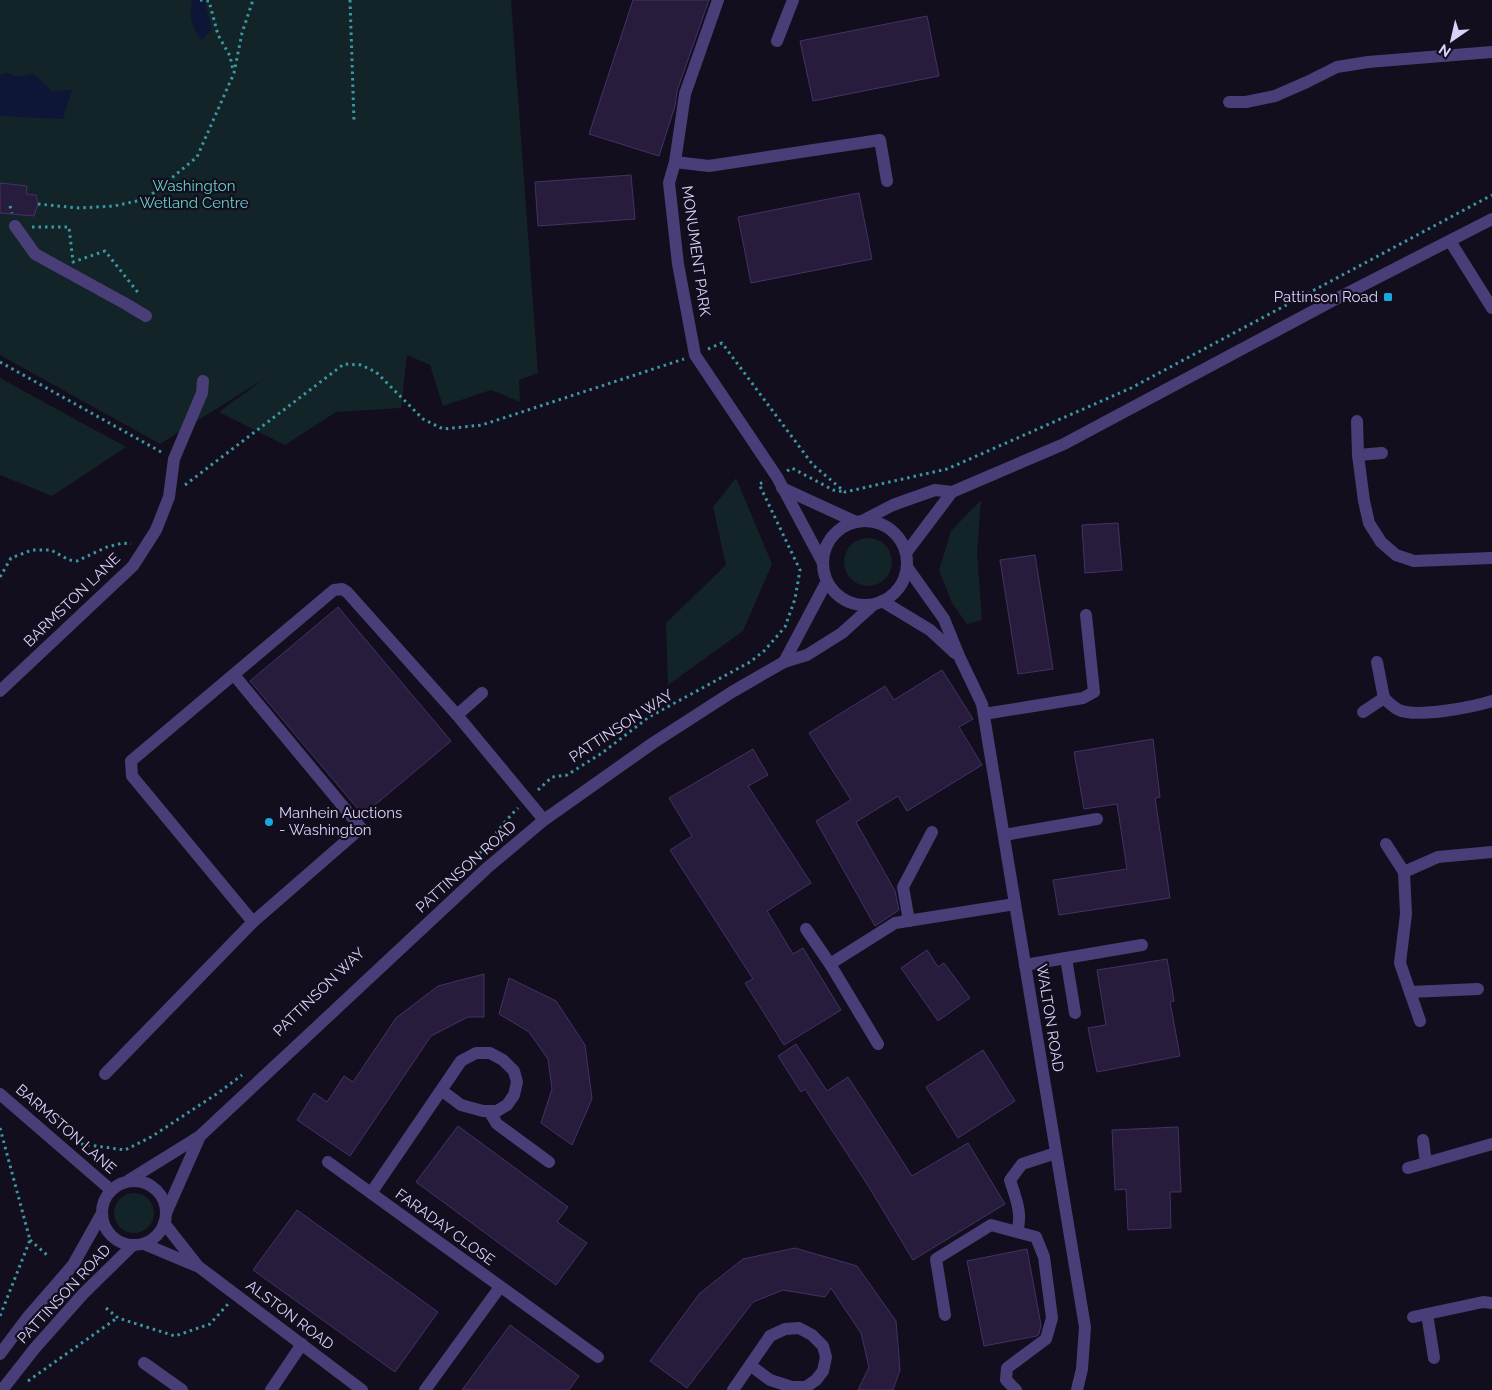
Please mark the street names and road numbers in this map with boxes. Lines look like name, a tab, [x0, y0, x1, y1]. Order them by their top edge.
street label: MONUMENT PARK	[678, 184, 714, 318]
street label: BARMSTON LANE	[20, 549, 124, 651]
street label: PATTINSON WAY	[566, 686, 676, 766]
street label: PATTINSON ROAD	[412, 817, 520, 917]
street label: PATTINSON WAY	[270, 944, 369, 1040]
street label: WALTON ROAD	[1033, 963, 1067, 1074]
street label: BARMSTON LANE	[12, 1081, 120, 1177]
street label: FARADAY CLOSE	[392, 1185, 498, 1269]
street label: PATTINSON ROAD	[14, 1241, 115, 1347]
street label: ALSTON ROAD	[243, 1276, 338, 1354]

